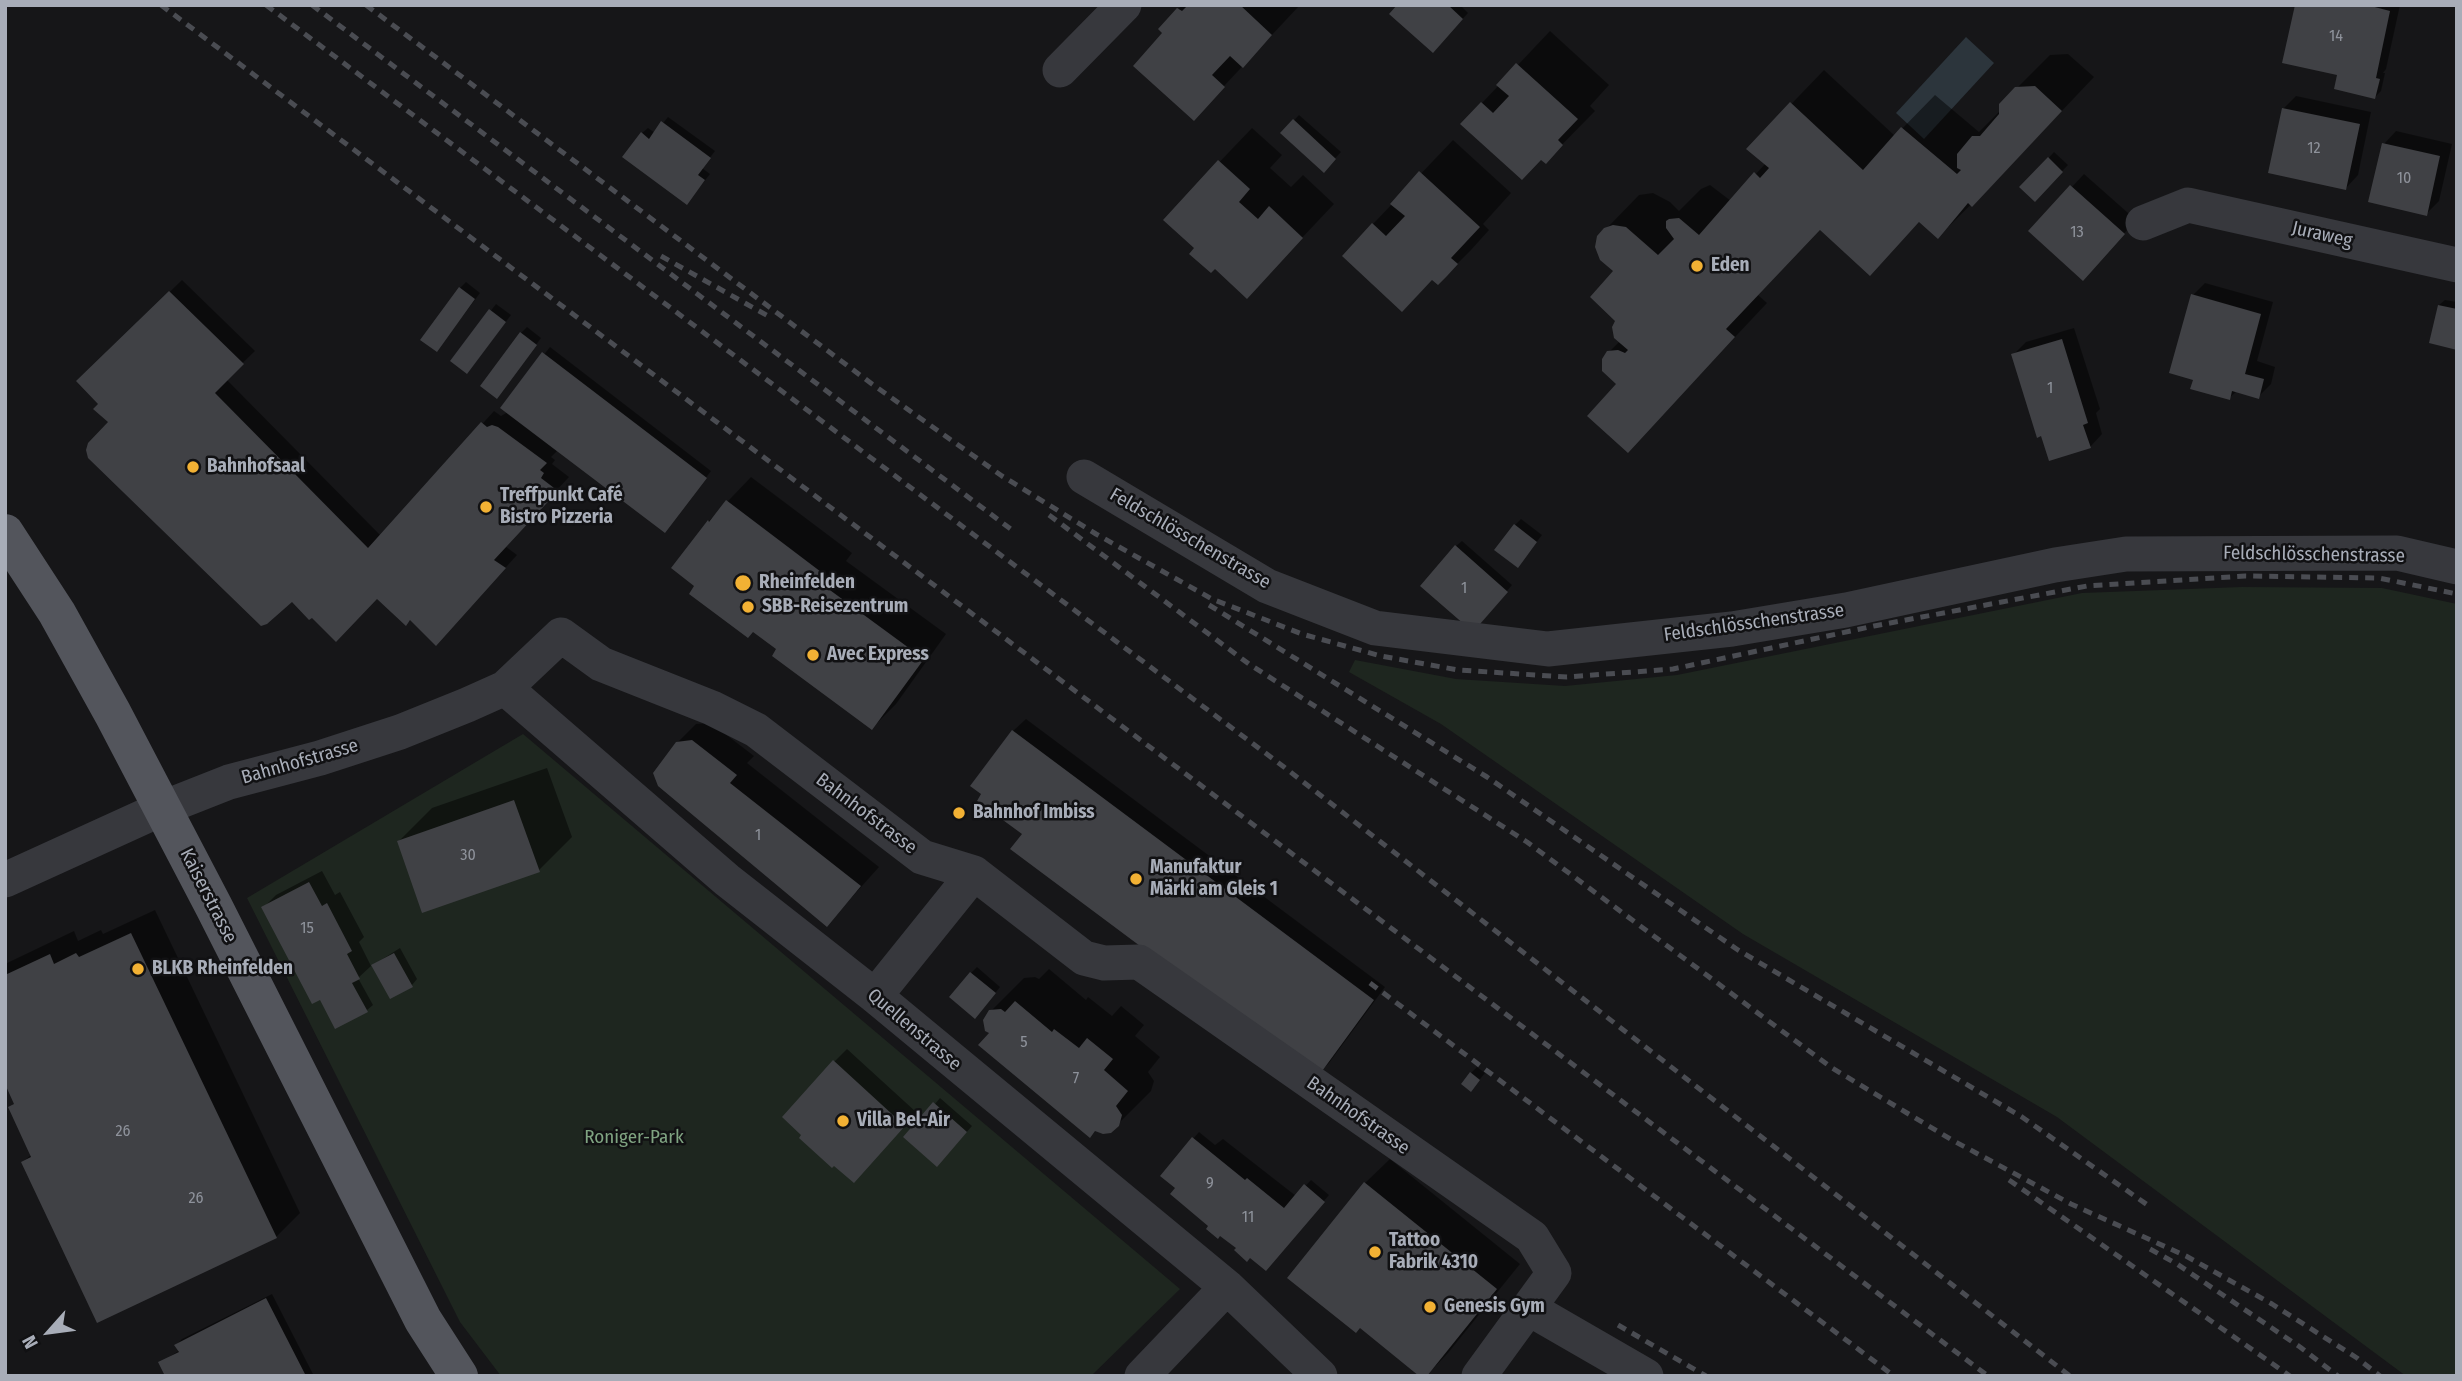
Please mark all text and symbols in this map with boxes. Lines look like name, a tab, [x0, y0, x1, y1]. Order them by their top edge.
house number: 14	[2329, 27, 2343, 47]
house number: 12	[2307, 139, 2321, 159]
house number: 10	[2397, 169, 2411, 189]
street label: Juraweg	[2290, 217, 2354, 253]
house number: 13	[2070, 223, 2084, 243]
place label: Eden	[1711, 255, 1750, 277]
marker: Eden	[1689, 258, 1705, 274]
house number: 1	[2047, 379, 2053, 399]
place label: Bahnhofsaal	[207, 456, 305, 478]
marker: Bahnhofsaal	[185, 459, 201, 475]
street label: Feldschlösschenstrasse	[1106, 484, 1274, 594]
place label: Treffpunkt Café Bistro Pizzeria	[500, 485, 623, 529]
marker: Treffpunkt Café Bistro Pizzeria	[478, 499, 494, 515]
street label: Feldschlösschenstrasse	[2223, 542, 2405, 568]
place label: Rheinfelden	[759, 572, 855, 594]
marker: Rheinfelden	[733, 573, 753, 593]
house number: 1	[1461, 579, 1467, 599]
place label: SBB-Reisezentrum	[762, 596, 908, 618]
marker: SBB-Reisezentrum	[740, 599, 756, 615]
street label: Feldschlösschenstrasse	[1662, 599, 1846, 647]
place label: Avec Express	[827, 644, 929, 666]
marker: Avec Express	[805, 647, 821, 663]
street label: Bahnhofstrasse	[239, 734, 361, 790]
street label: Bahnhofstrasse	[811, 769, 921, 859]
place label: Bahnhof Imbiss	[973, 802, 1095, 824]
marker: Bahnhof Imbiss	[951, 805, 967, 821]
house number: 1	[755, 826, 761, 846]
street label: Kaiserstrasse	[174, 845, 242, 947]
house number: 30	[460, 846, 476, 866]
place label: Manufaktur Märki am Gleis 1	[1150, 857, 1278, 901]
marker: Manufaktur Märki am Gleis 1	[1128, 871, 1144, 887]
house number: 15	[300, 919, 314, 939]
place label: BLKB Rheinfelden	[152, 958, 293, 980]
marker: BLKB Rheinfelden	[130, 961, 146, 977]
street label: Quellenstrasse	[862, 984, 966, 1076]
house number: 5	[1020, 1033, 1028, 1053]
house number: 7	[1073, 1069, 1079, 1089]
street label: Bahnhofstrasse	[1302, 1072, 1414, 1160]
place label: Villa Bel-Air	[857, 1110, 950, 1132]
marker: Villa Bel-Air	[835, 1113, 851, 1129]
house number: 26	[116, 1122, 130, 1142]
park label: Roniger-Park	[584, 1127, 684, 1149]
house number: 9	[1206, 1174, 1214, 1194]
house number: 26	[189, 1189, 203, 1209]
house number: 11	[1242, 1208, 1254, 1228]
place label: Tattoo Fabrik 4310	[1389, 1230, 1478, 1274]
marker: Tattoo Fabrik 4310	[1367, 1244, 1383, 1260]
place label: Genesis Gym	[1444, 1296, 1545, 1318]
north arrow	[14, 1297, 84, 1367]
marker: Genesis Gym	[1422, 1299, 1438, 1315]
text: N	[17, 1332, 43, 1353]

